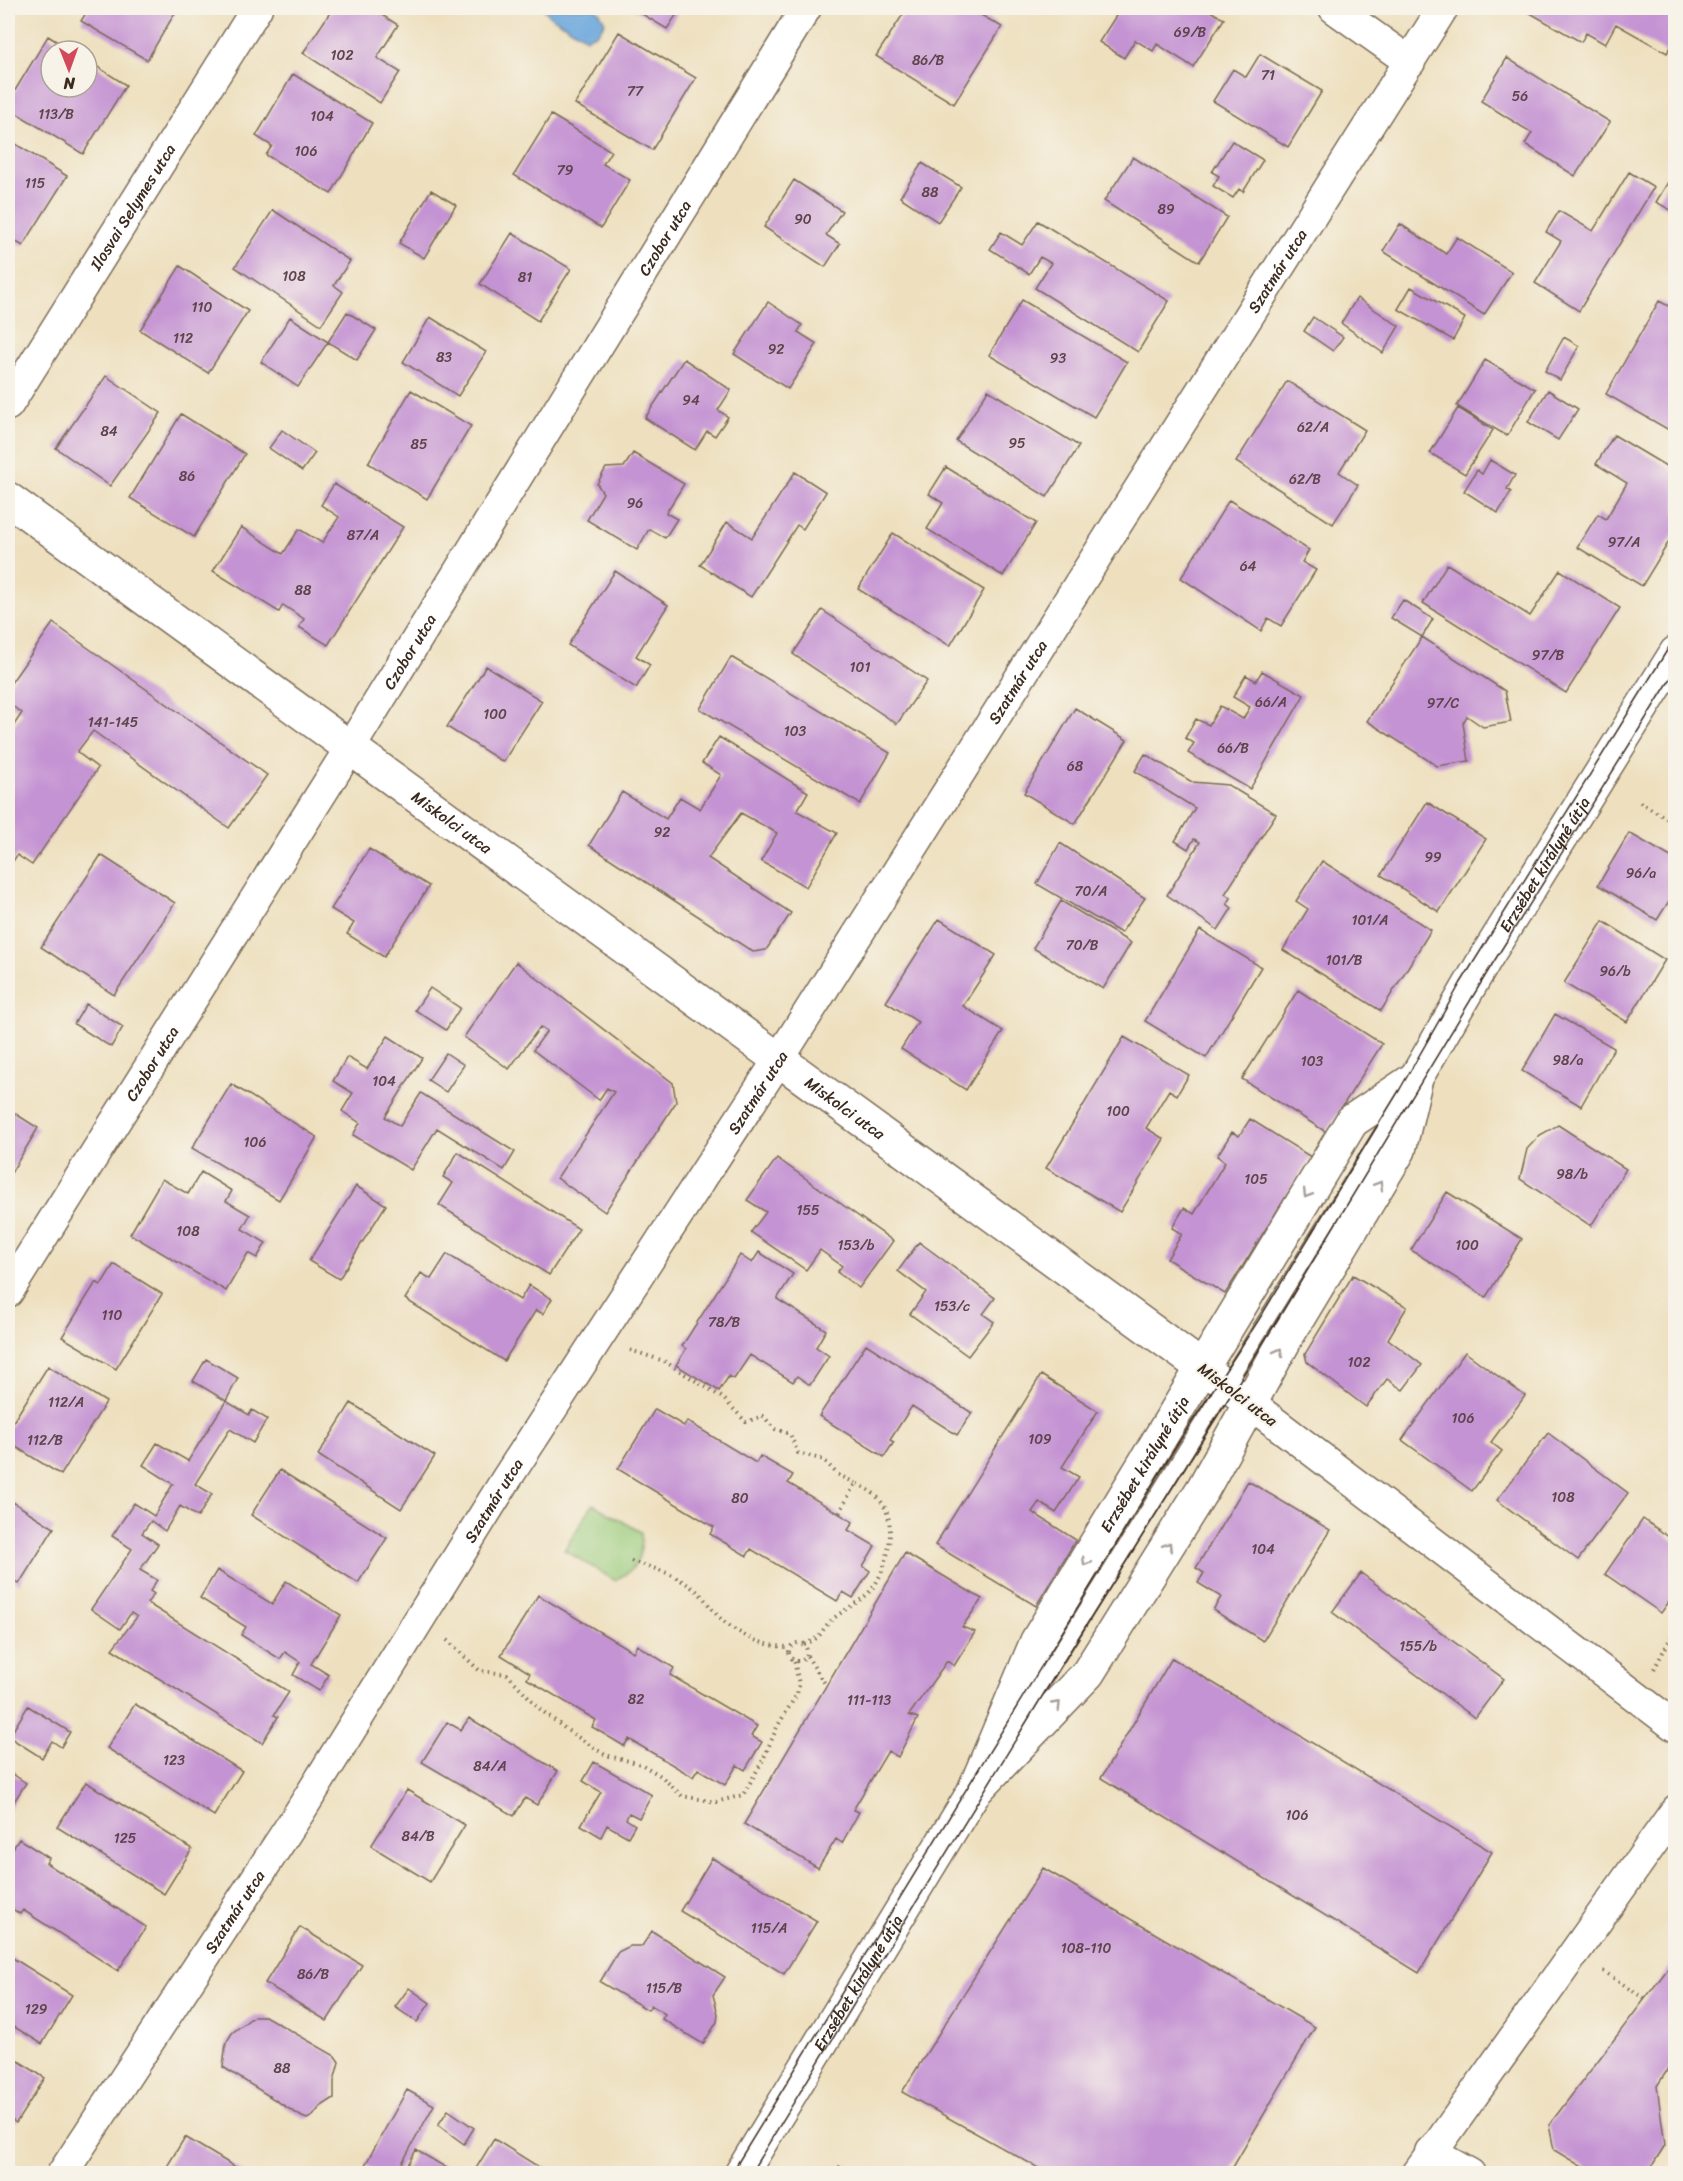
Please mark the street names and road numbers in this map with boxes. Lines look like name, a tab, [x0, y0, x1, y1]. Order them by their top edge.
street label: Ilosvai Selymes utca	[81, 138, 184, 277]
street label: Czobor utca	[630, 194, 699, 282]
street label: Szatmár utca	[1240, 223, 1315, 319]
street label: Czobor utca	[375, 608, 445, 695]
street label: Szatmár utca	[980, 634, 1056, 730]
street label: Miskolci utca	[405, 783, 499, 862]
street label: Erzsébet királyné útja	[1491, 791, 1598, 938]
street label: Czobor utca	[117, 1020, 187, 1107]
street label: Szatmár utca	[720, 1045, 796, 1140]
street label: Miskolci utca	[798, 1069, 892, 1148]
street label: Miskolci utca	[1191, 1354, 1285, 1435]
street label: Erzsébet királyné útja	[1092, 1390, 1197, 1538]
street label: Szatmár utca	[456, 1452, 531, 1549]
street label: Szatmár utca	[196, 1864, 273, 1960]
street label: Erzsébet királyné útja	[805, 1909, 911, 2057]

